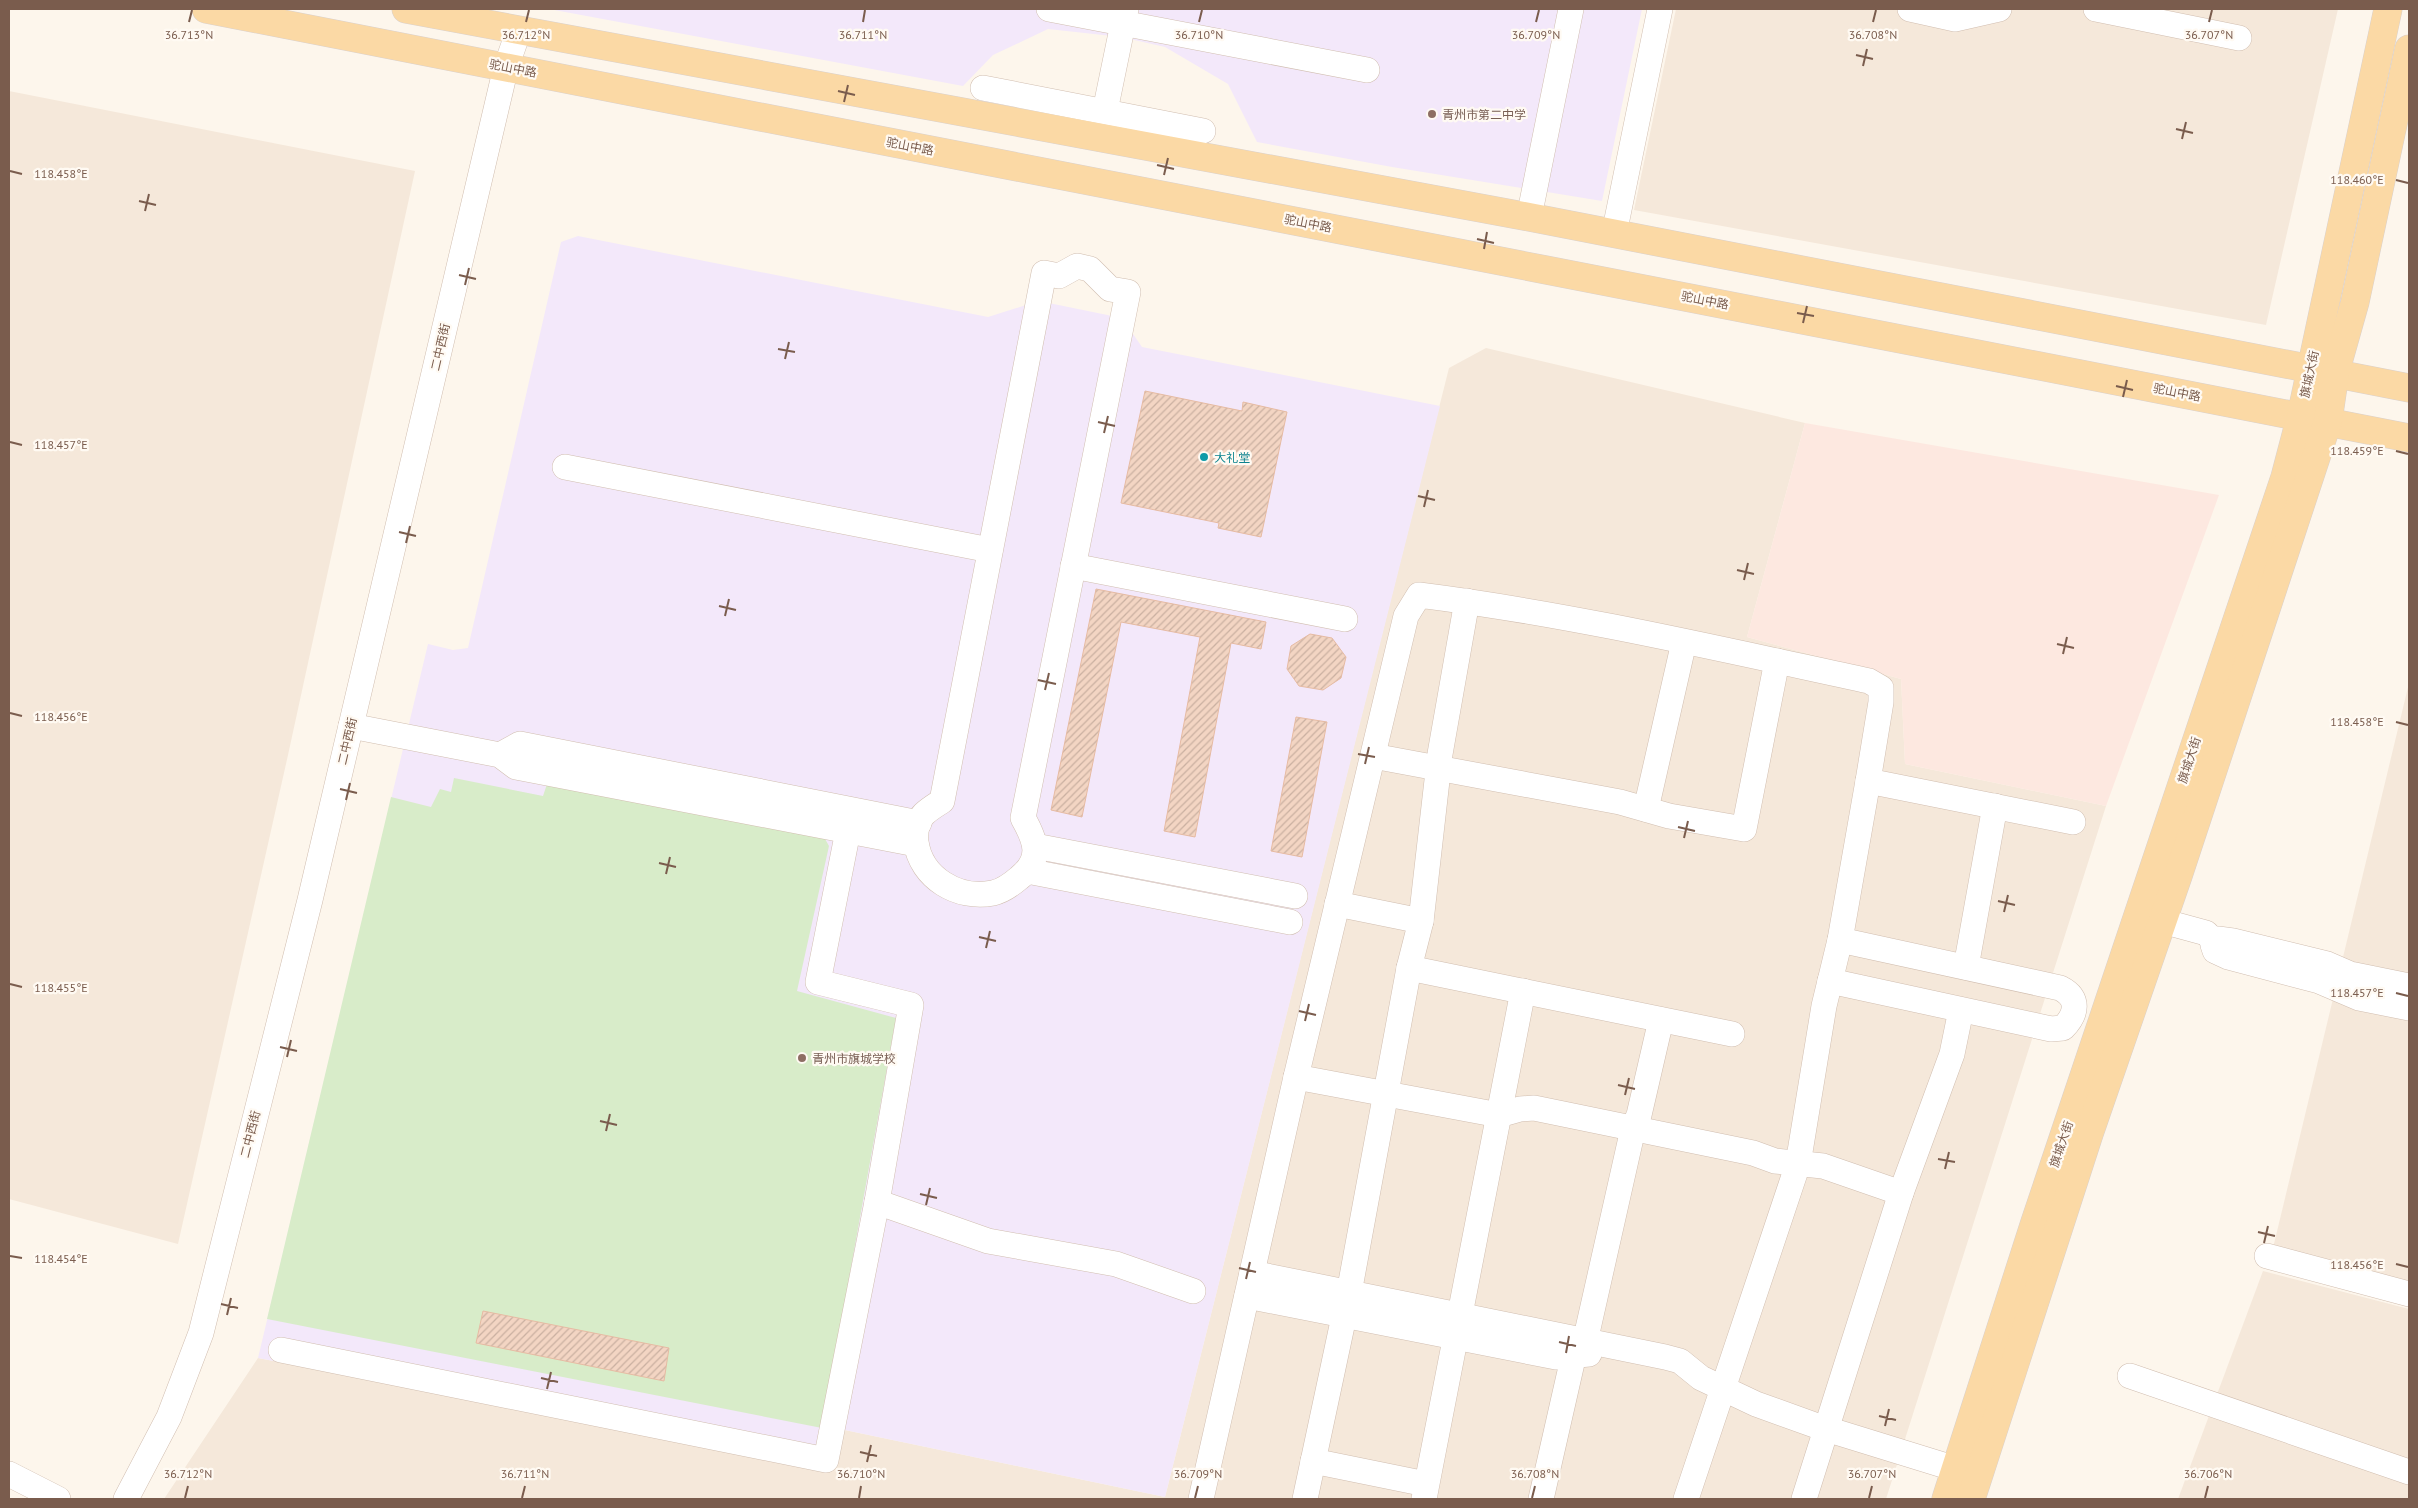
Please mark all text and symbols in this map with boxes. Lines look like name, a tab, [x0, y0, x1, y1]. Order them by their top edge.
text: 36.713°N	[165, 27, 213, 42]
text: 36.712°N	[502, 27, 550, 42]
text: 36.711°N	[839, 27, 887, 42]
text: 36.710°N	[1175, 27, 1223, 42]
text: 36.709°N	[1512, 27, 1560, 42]
text: 36.708°N	[1849, 27, 1897, 42]
text: 36.707°N	[2185, 27, 2233, 42]
street label: 驼山中路	[488, 56, 538, 80]
place label: 青州市第二中学	[1442, 107, 1526, 122]
marker: 青州市第二中学	[1426, 108, 1438, 120]
street label: 驼山中路	[885, 134, 935, 158]
text: 118.458°E	[34, 166, 88, 181]
text: 118.460°E	[2330, 172, 2384, 187]
street label: 驼山中路	[1283, 211, 1333, 235]
street label: 驼山中路	[1680, 288, 1730, 312]
street label: 二中西街	[427, 322, 453, 372]
street label: 旗城大街	[2297, 349, 2321, 399]
street label: 驼山中路	[2152, 380, 2202, 404]
text: 118.457°E	[34, 437, 88, 452]
text: 118.459°E	[2330, 443, 2384, 458]
place label: 大礼堂	[1214, 450, 1250, 465]
marker: 大礼堂	[1198, 451, 1210, 463]
text: 118.456°E	[34, 709, 88, 724]
text: 118.458°E	[2330, 714, 2384, 729]
street label: 二中西街	[334, 716, 360, 766]
street label: 旗城大街	[2174, 735, 2204, 785]
text: 118.455°E	[34, 980, 88, 995]
text: 118.457°E	[2330, 985, 2384, 1000]
place label: 青州市旗城学校	[812, 1051, 896, 1066]
marker: 青州市旗城学校	[796, 1052, 808, 1064]
street label: 二中西街	[237, 1109, 263, 1159]
street label: 旗城大街	[2046, 1119, 2076, 1169]
text: 118.454°E	[34, 1251, 88, 1266]
text: 118.456°E	[2330, 1257, 2384, 1272]
text: 36.712°N	[164, 1466, 212, 1481]
text: 36.711°N	[501, 1466, 549, 1481]
text: 36.710°N	[837, 1466, 885, 1481]
text: 36.709°N	[1174, 1466, 1222, 1481]
text: 36.708°N	[1511, 1466, 1559, 1481]
text: 36.707°N	[1848, 1466, 1896, 1481]
text: 36.706°N	[2184, 1466, 2232, 1481]

